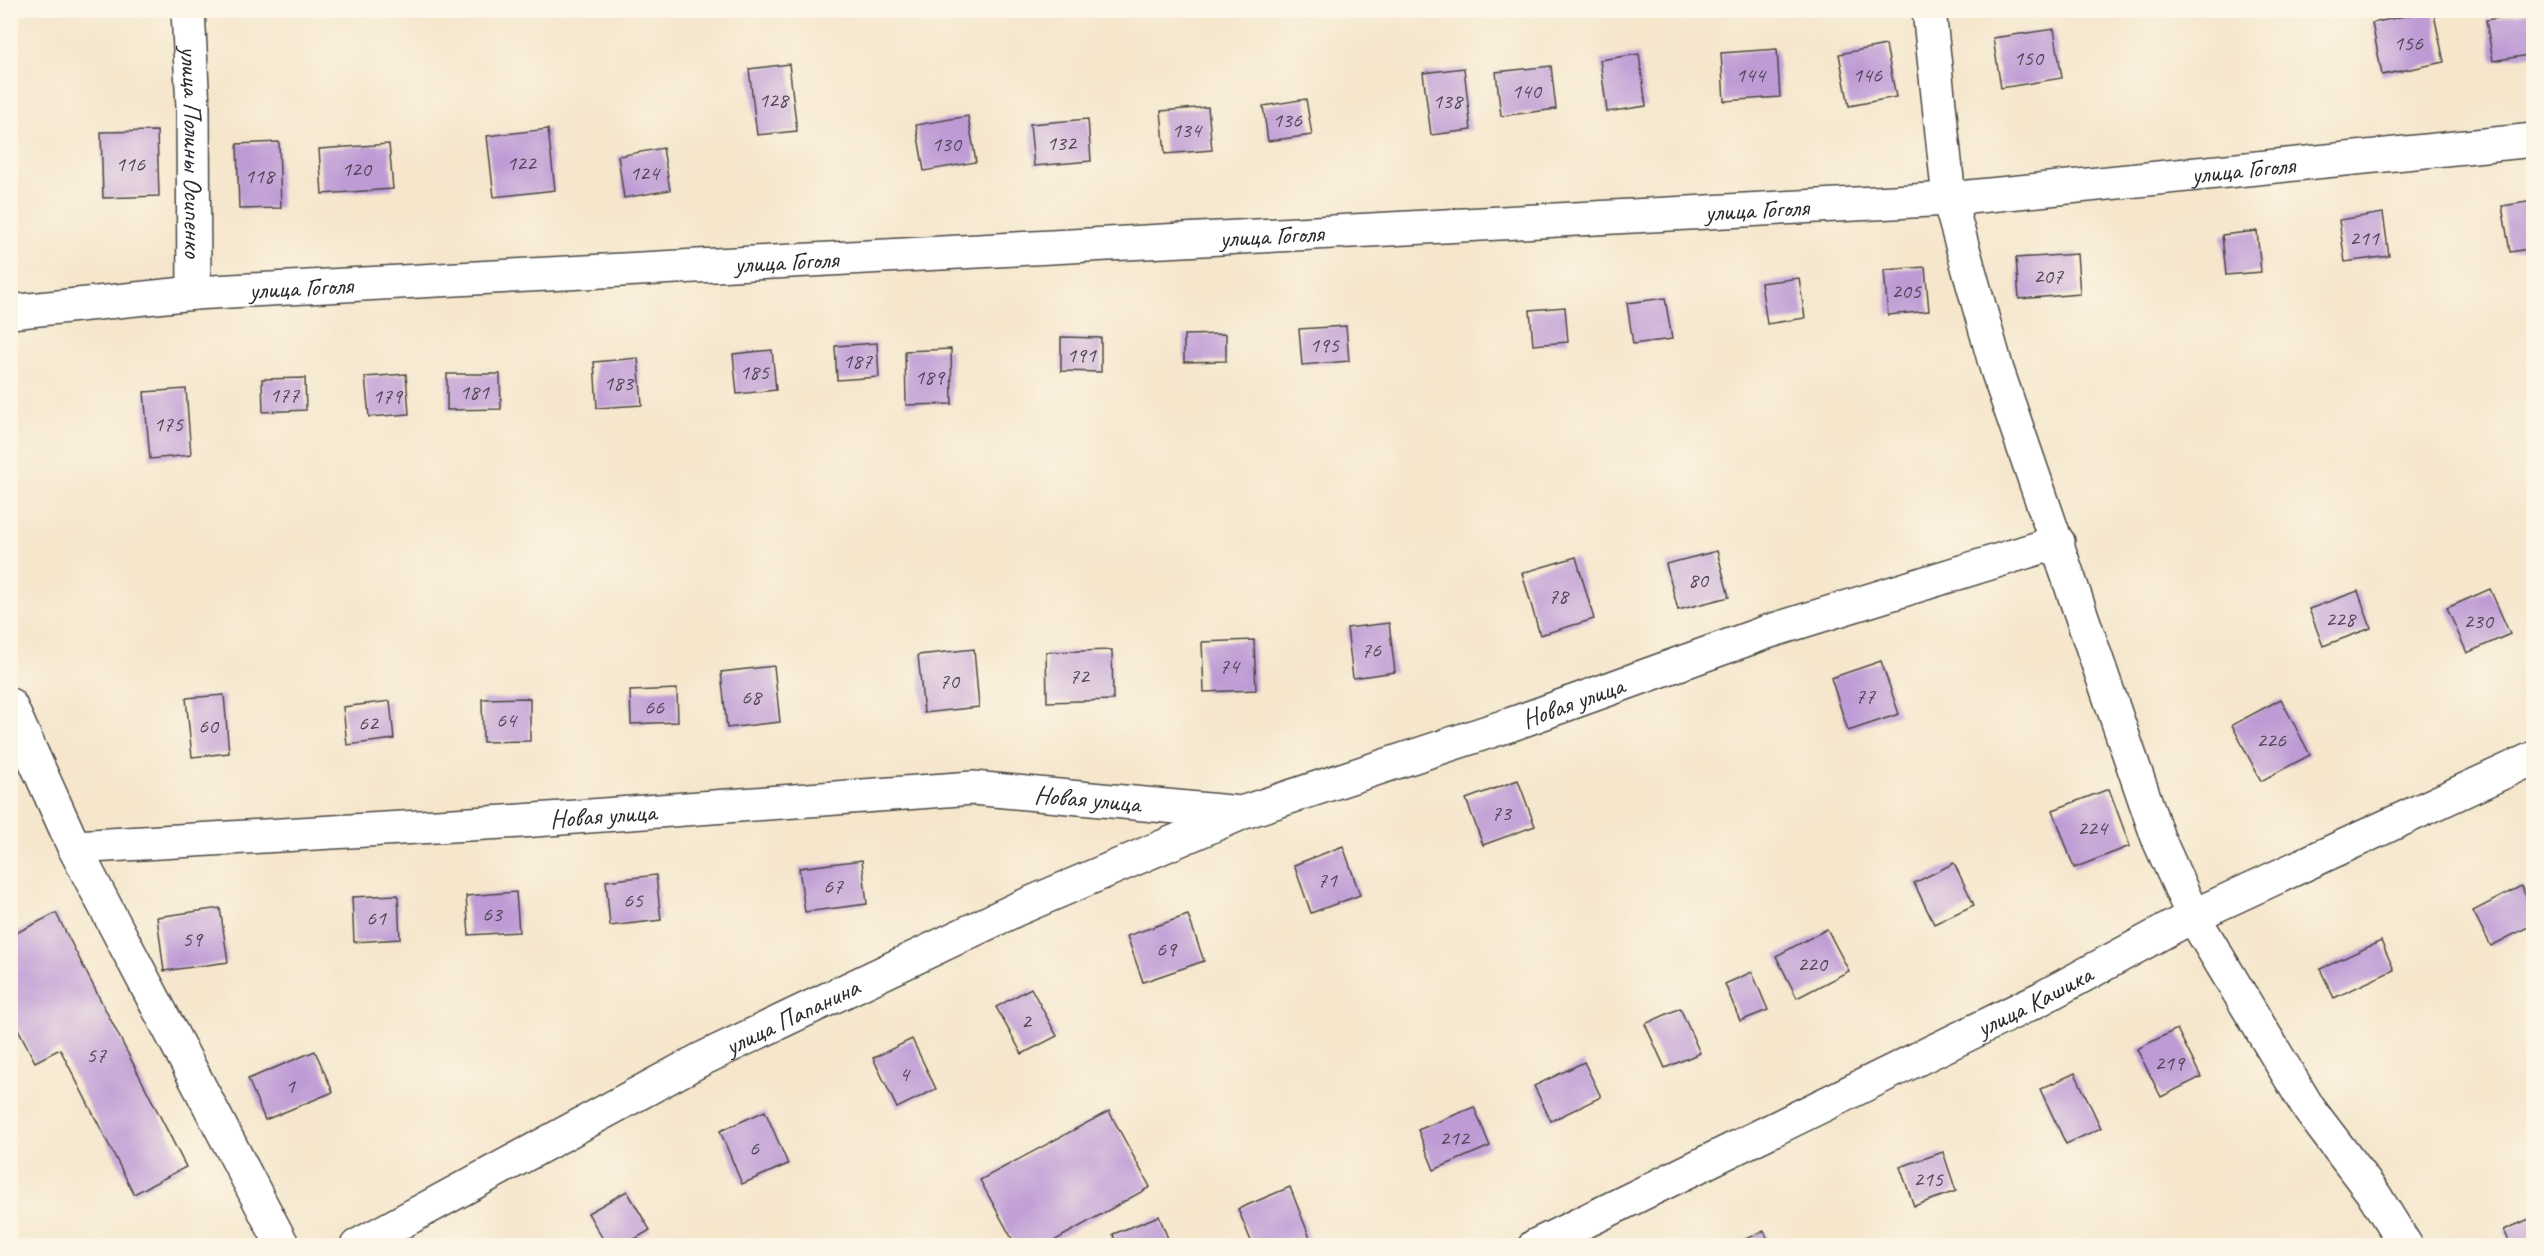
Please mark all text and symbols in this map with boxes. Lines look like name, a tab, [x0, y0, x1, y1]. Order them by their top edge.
house number: 156	[2393, 29, 2424, 57]
street label: улица Полины Осипенко	[173, 43, 210, 260]
house number: 150	[2013, 44, 2045, 72]
house number: 144	[1735, 61, 1767, 89]
house number: 146	[1852, 61, 1883, 89]
house number: 140	[1511, 77, 1543, 105]
house number: 128	[758, 86, 790, 114]
house number: 138	[1432, 87, 1464, 115]
house number: 136	[1272, 106, 1303, 134]
house number: 134	[1171, 116, 1203, 144]
house number: 132	[1046, 129, 1078, 157]
house number: 130	[931, 130, 963, 158]
street label: улица Гоголя	[2188, 148, 2298, 191]
house number: 122	[506, 149, 538, 177]
house number: 116	[115, 150, 146, 178]
house number: 120	[341, 155, 373, 183]
house number: 124	[629, 159, 661, 187]
house number: 118	[244, 162, 276, 190]
street label: улица Гоголя	[1702, 190, 1812, 229]
street label: улица Гоголя	[1217, 216, 1326, 255]
house number: 211	[2349, 224, 2380, 252]
street label: улица Гоголя	[731, 242, 841, 281]
house number: 207	[2033, 262, 2064, 290]
street label: улица Гоголя	[246, 268, 356, 307]
house number: 205	[1891, 277, 1922, 305]
house number: 195	[1309, 331, 1340, 359]
house number: 191	[1066, 341, 1097, 369]
house number: 187	[842, 347, 873, 375]
house number: 185	[739, 358, 770, 386]
house number: 189	[914, 363, 946, 391]
house number: 183	[603, 369, 635, 397]
house number: 181	[459, 378, 490, 406]
house number: 177	[269, 381, 300, 409]
house number: 179	[372, 382, 404, 410]
house number: 175	[153, 410, 184, 438]
house number: 80	[1688, 566, 1710, 594]
house number: 78	[1548, 582, 1570, 610]
house number: 228	[2325, 605, 2357, 633]
house number: 230	[2463, 607, 2495, 635]
house number: 76	[1361, 636, 1382, 664]
house number: 74	[1219, 652, 1241, 680]
house number: 72	[1069, 662, 1091, 690]
house number: 70	[939, 667, 961, 695]
street label: Новая улица	[1517, 668, 1631, 736]
house number: 77	[1855, 682, 1876, 710]
house number: 68	[741, 683, 763, 711]
house number: 66	[644, 693, 665, 721]
house number: 64	[496, 706, 518, 734]
house number: 62	[358, 709, 380, 737]
house number: 60	[198, 712, 220, 740]
house number: 226	[2256, 726, 2287, 754]
street label: Новая улица	[1033, 777, 1144, 820]
street label: Новая улица	[549, 795, 660, 835]
house number: 73	[1491, 799, 1513, 827]
house number: 224	[2077, 814, 2109, 842]
house number: 71	[1317, 866, 1338, 894]
house number: 67	[823, 872, 844, 900]
house number: 65	[623, 886, 644, 914]
house number: 63	[482, 900, 504, 928]
house number: 61	[366, 904, 387, 932]
house number: 59	[182, 925, 204, 953]
house number: 69	[1156, 935, 1178, 963]
house number: 220	[1797, 950, 1829, 978]
street label: улица Кашика	[1969, 956, 2100, 1045]
street label: улица Папанина	[717, 969, 866, 1063]
house number: 2	[1021, 1007, 1033, 1035]
house number: 57	[86, 1041, 107, 1069]
house number: 219	[2154, 1049, 2186, 1077]
house number: 4	[899, 1060, 911, 1088]
house number: 1	[285, 1072, 296, 1100]
house number: 212	[1439, 1124, 1471, 1152]
house number: 6	[749, 1134, 760, 1162]
house number: 215	[1913, 1165, 1944, 1193]

